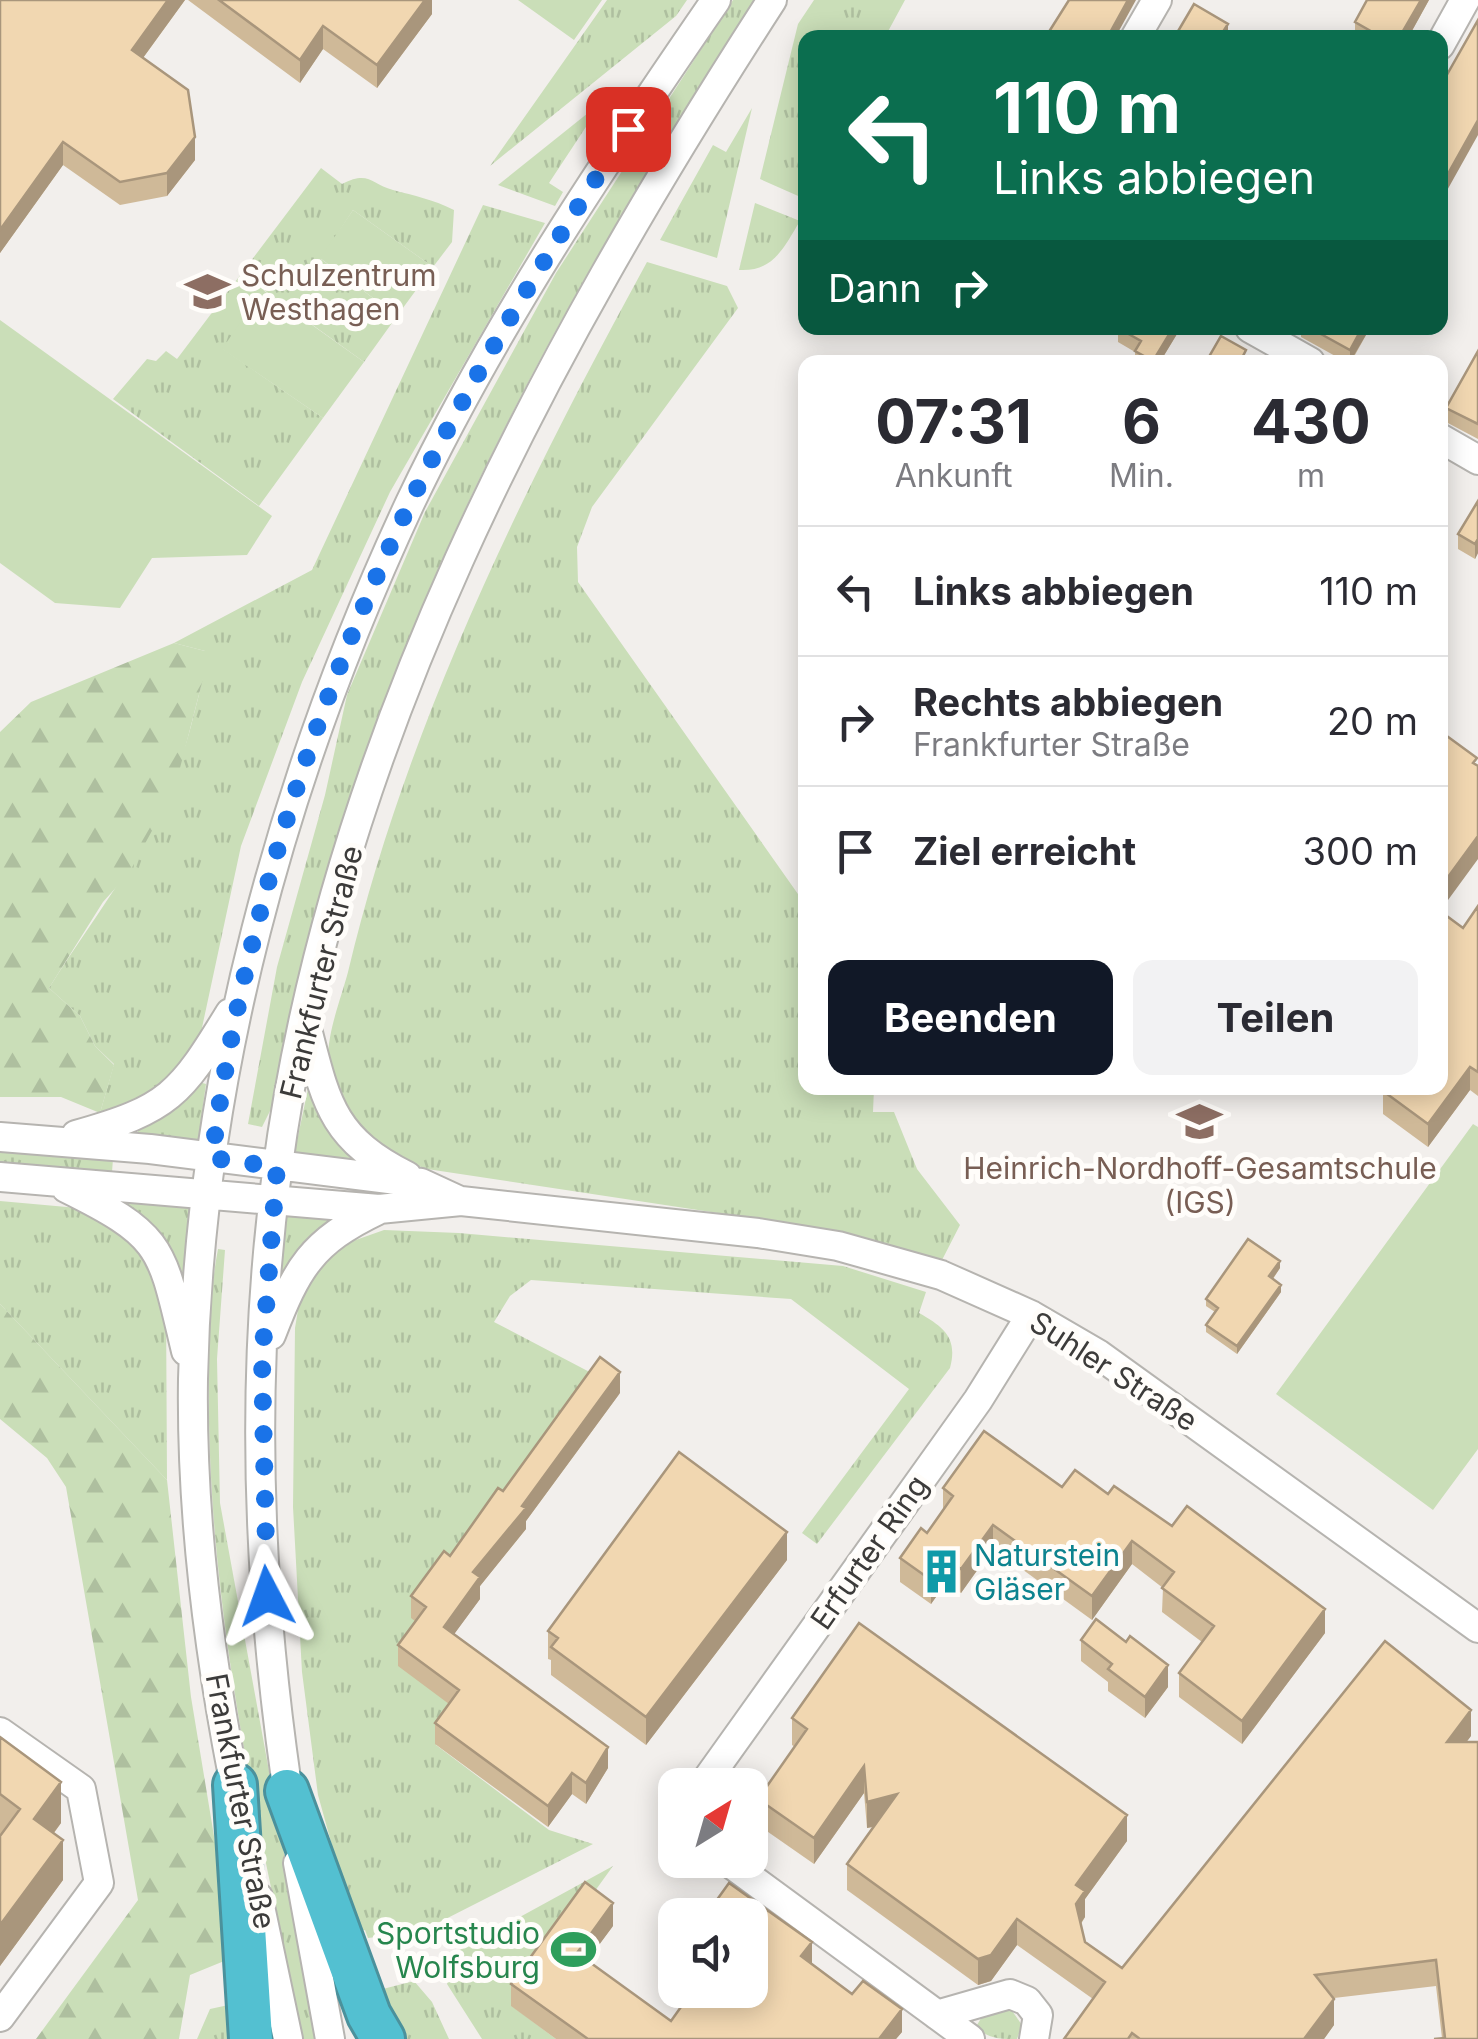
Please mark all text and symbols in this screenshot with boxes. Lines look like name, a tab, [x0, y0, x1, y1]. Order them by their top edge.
text: 110 m	[993, 65, 1181, 150]
icon: left	[828, 70, 958, 200]
pin	[586, 87, 671, 172]
icon: arrive	[601, 102, 656, 157]
text: Links abbiegen	[993, 150, 1315, 205]
place label: Schulzentrum Westhagen	[241, 257, 437, 327]
icon: right	[942, 260, 997, 315]
text: Dann	[828, 265, 922, 311]
school or university icon: Schulzentrum Westhagen	[184, 268, 232, 316]
text: 07:31	[875, 385, 1032, 457]
text: 6	[1122, 385, 1161, 457]
text: 430	[1251, 385, 1371, 457]
text: Ankunft	[895, 456, 1012, 495]
text: Min.	[1109, 456, 1174, 495]
text: m	[1297, 456, 1325, 495]
icon: left	[828, 564, 883, 619]
text: Links abbiegen	[913, 568, 1194, 614]
text: 110 m	[1319, 568, 1418, 614]
text: Rechts abbiegen	[913, 679, 1223, 725]
icon: right	[828, 694, 883, 749]
text: 20 m	[1327, 698, 1418, 744]
text: Frankfurter Straße	[913, 725, 1190, 764]
icon: arrive	[828, 824, 883, 879]
text: Ziel erreicht	[913, 828, 1136, 874]
text: 300 m	[1303, 828, 1418, 874]
street label: Frankfurter Straße	[272, 842, 370, 1102]
button: Beenden	[828, 960, 1113, 1075]
button: Teilen	[1133, 960, 1418, 1075]
school or university icon: Heinrich-Nordhoff-Gesamtschule (IGS)	[1176, 1097, 1224, 1145]
place label: Heinrich-Nordhoff-Gesamtschule (IGS)	[963, 1150, 1437, 1220]
street label: Suhler Straße	[1024, 1304, 1204, 1438]
street label: Erfurter Ring	[803, 1468, 935, 1636]
place label: Naturstein Gläser	[974, 1537, 1120, 1607]
position arrow	[215, 1544, 319, 1648]
building icon: Naturstein Gläser	[917, 1548, 965, 1596]
street label: Frankfurter Straße	[199, 1670, 283, 1932]
north arrow	[658, 1768, 768, 1878]
map controls	[658, 1768, 768, 2008]
button: sound	[658, 1898, 768, 2008]
place label: Sportstudio Wolfsburg	[376, 1915, 540, 1985]
sports icon: Sportstudio Wolfsburg	[549, 1926, 597, 1974]

